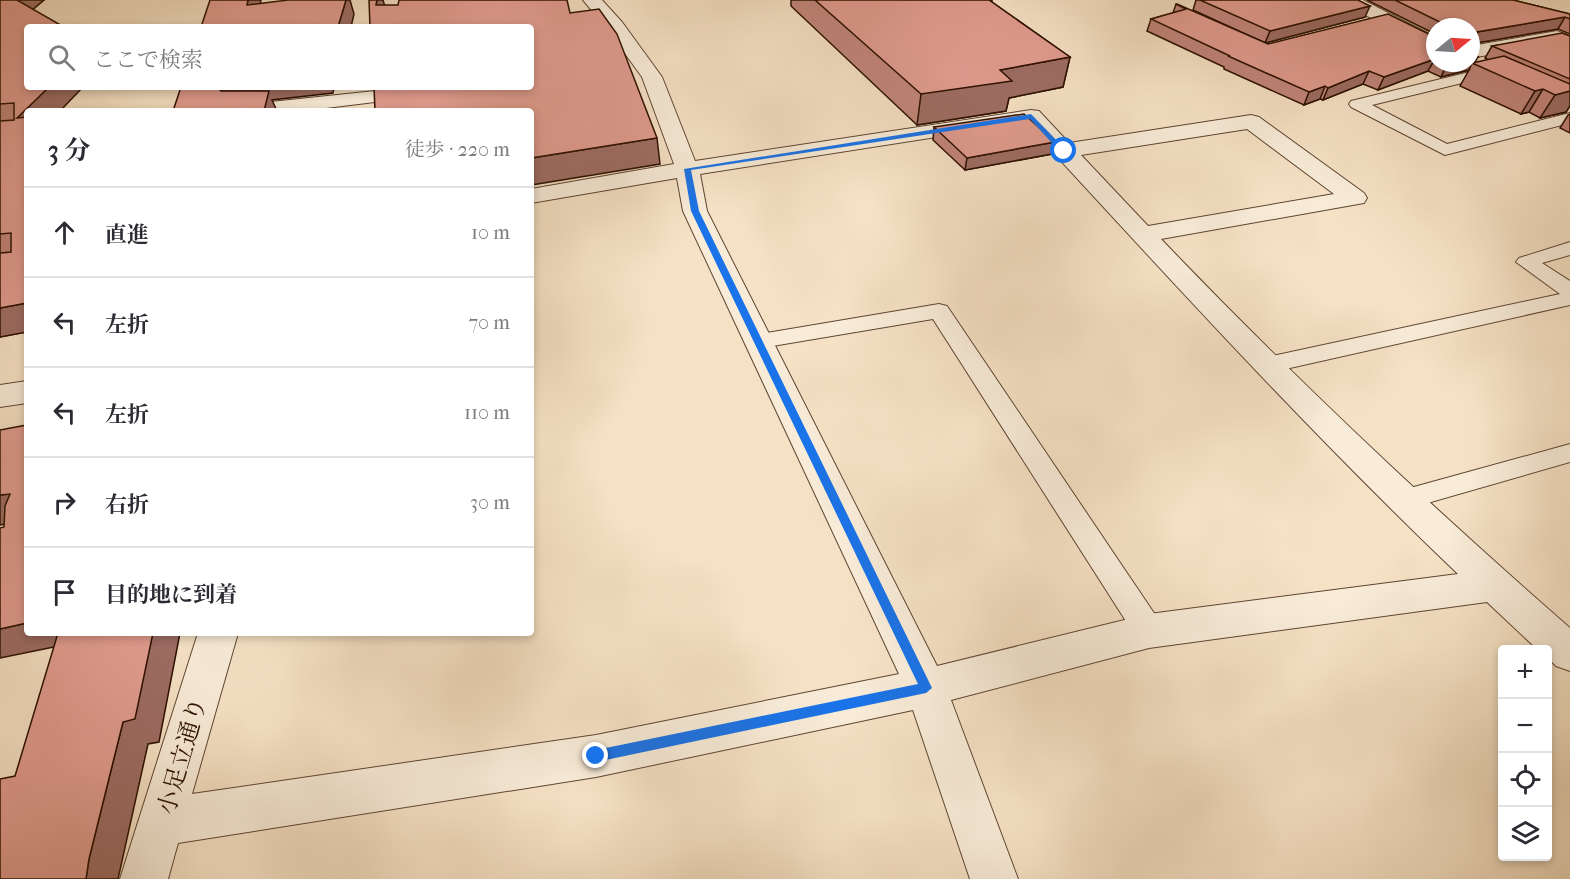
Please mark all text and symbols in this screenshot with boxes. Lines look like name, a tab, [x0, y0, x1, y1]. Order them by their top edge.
north arrow	[1426, 18, 1480, 72]
search box	[24, 24, 534, 90]
icon: search	[45, 41, 78, 74]
text: ここで検索	[93, 47, 203, 73]
text: 3 分	[48, 135, 90, 166]
route start	[1050, 137, 1076, 163]
text: 徒歩 · 220 m	[405, 138, 510, 161]
icon: ahead	[48, 216, 81, 249]
text: 10 m	[471, 221, 510, 244]
text: 直進	[105, 222, 149, 248]
icon: left	[48, 306, 81, 339]
text: 70 m	[468, 311, 510, 334]
text: 左折	[105, 312, 149, 338]
icon: left	[48, 396, 81, 429]
text: 110 m	[464, 401, 510, 424]
text: 左折	[105, 402, 149, 428]
icon: right	[48, 486, 81, 519]
text: 30 m	[470, 491, 510, 514]
text: 右折	[105, 492, 149, 518]
icon: arrive	[48, 576, 81, 609]
text: 目的地に到着	[105, 582, 237, 608]
map controls	[1498, 645, 1552, 861]
button: +	[1498, 645, 1552, 699]
street label: 小足立通り	[152, 694, 212, 818]
button: −	[1498, 699, 1552, 753]
route end	[582, 742, 608, 768]
button: locate	[1498, 753, 1552, 807]
button: layers	[1498, 807, 1552, 861]

